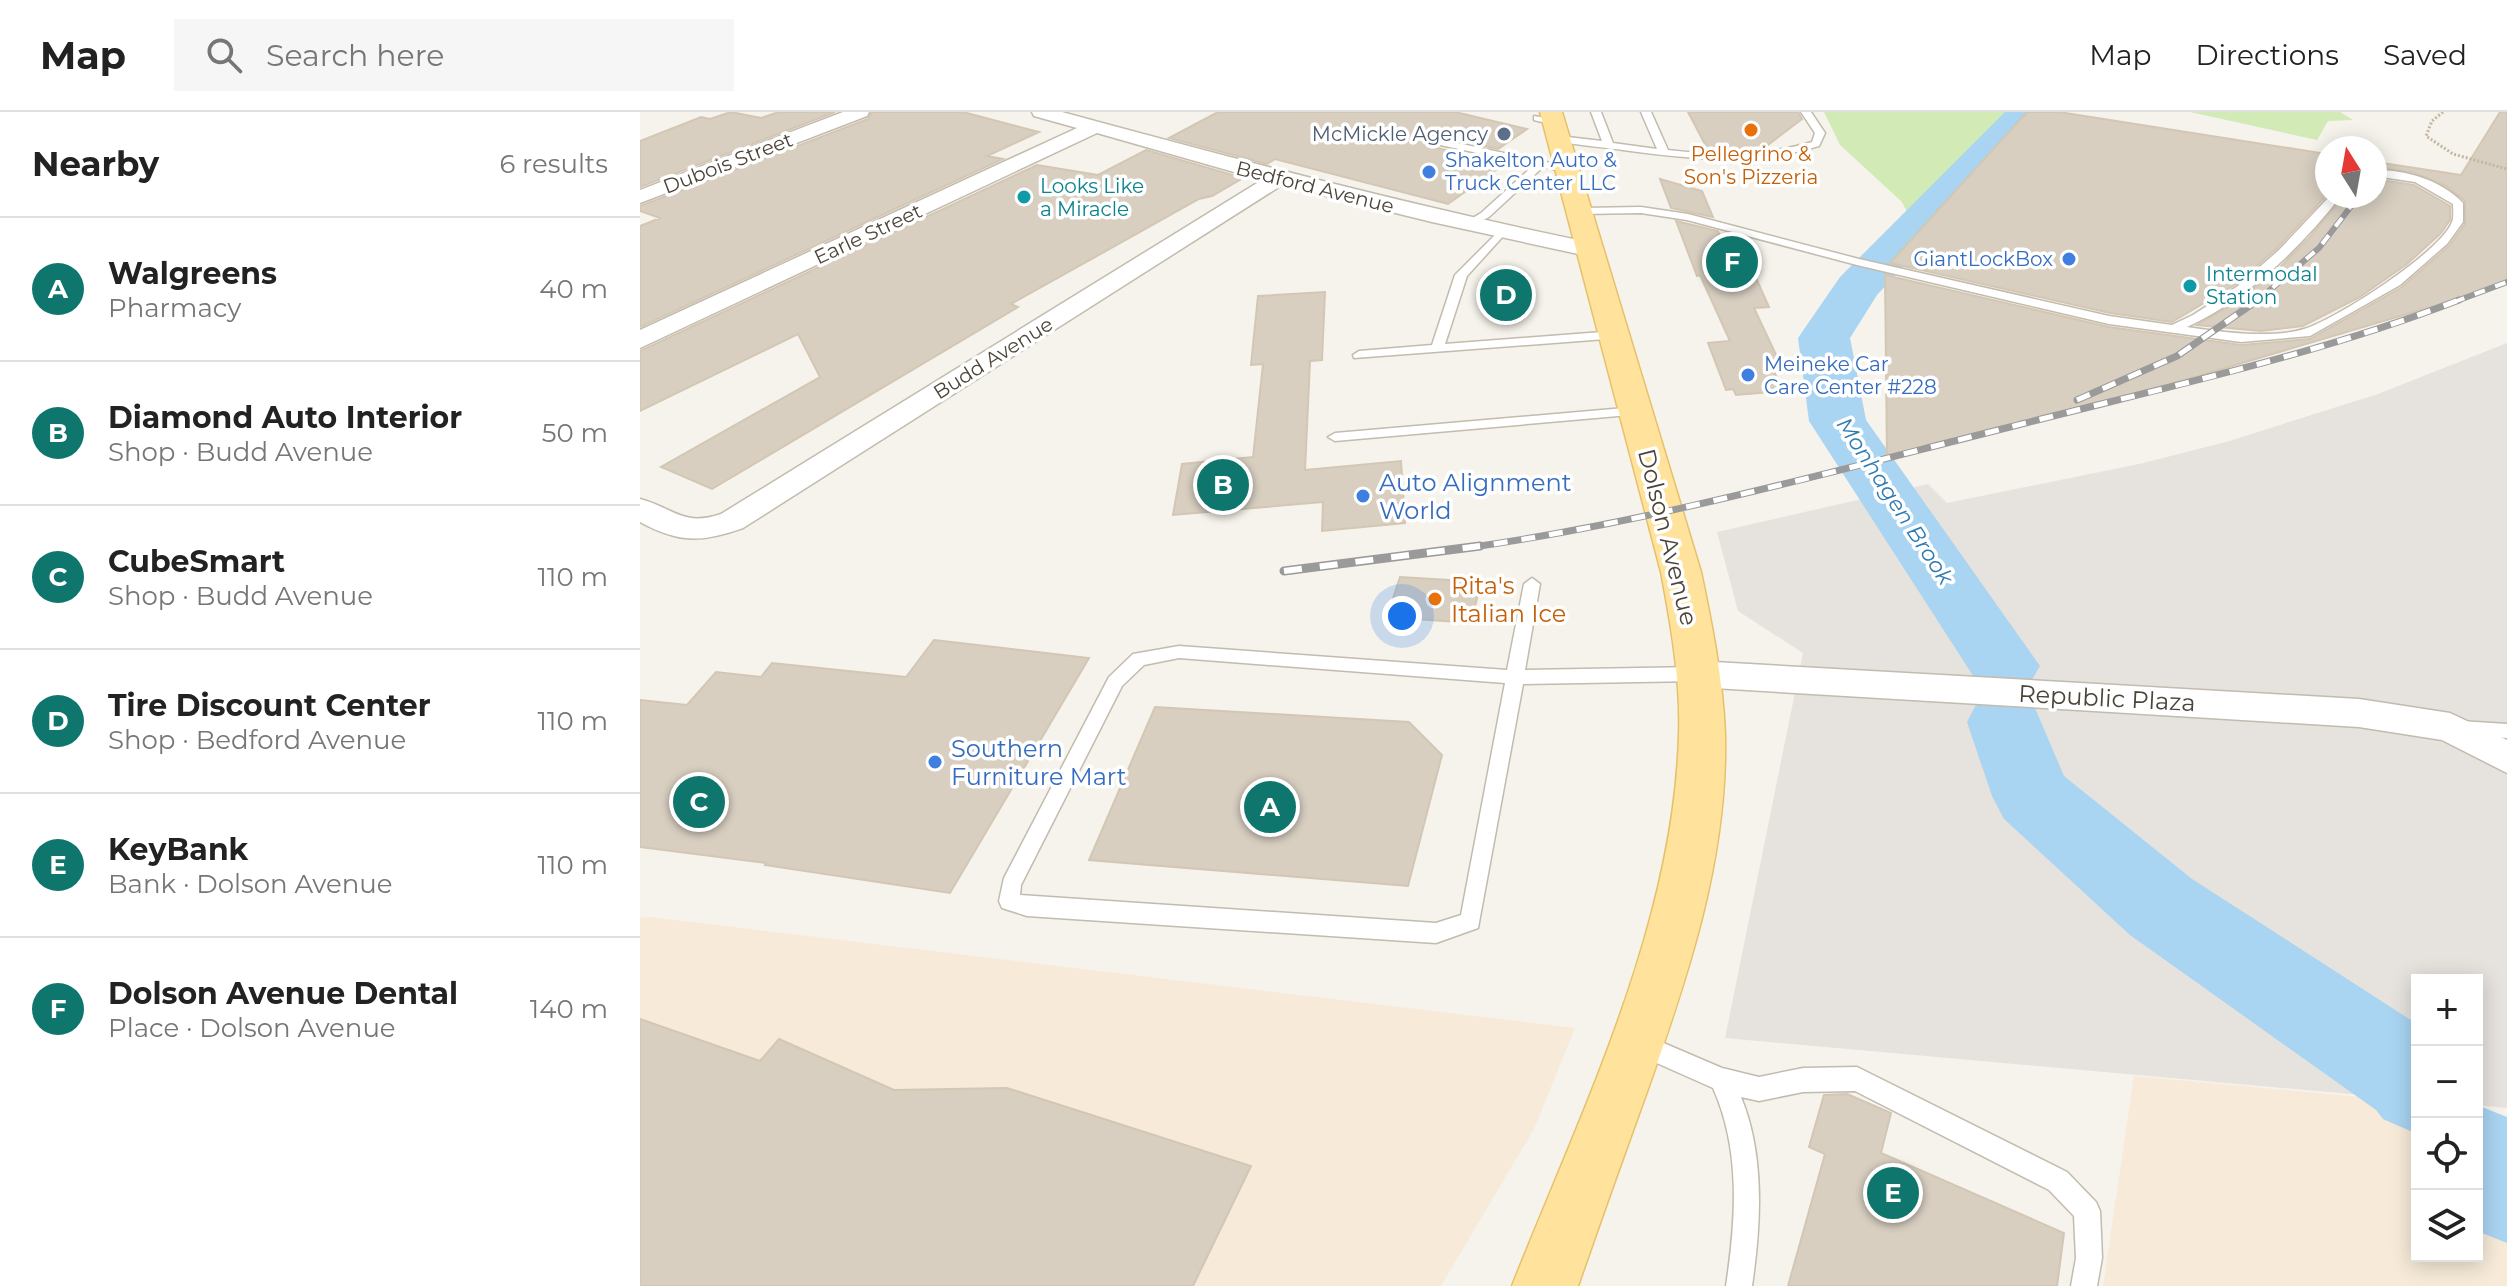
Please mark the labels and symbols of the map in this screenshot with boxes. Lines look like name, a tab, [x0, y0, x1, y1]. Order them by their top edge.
marker: Pellegrino & Son's Pizzeria	[1742, 121, 1760, 139]
place label: McMickle Agency	[1312, 122, 1488, 146]
marker: McMickle Agency	[1495, 125, 1513, 143]
street label: Dubois Street	[660, 127, 796, 199]
north arrow	[2315, 136, 2387, 208]
place label: Pellegrino & Son's Pizzeria	[1684, 142, 1818, 189]
place label: Shakelton Auto & Truck Center LLC	[1445, 148, 1618, 195]
street label: Bedford Avenue	[1234, 156, 1396, 218]
marker: Shakelton Auto & Truck Center LLC	[1420, 163, 1438, 181]
place label: Looks Like a Miracle	[1040, 174, 1144, 221]
marker: Looks Like a Miracle	[1015, 188, 1033, 206]
street label: Earle Street	[810, 199, 926, 269]
pin: F	[1706, 232, 1758, 292]
place label: GiantLockBox	[1914, 247, 2053, 271]
marker: GiantLockBox	[2060, 250, 2078, 268]
place label: Intermodal Station	[2206, 262, 2318, 309]
pin: D	[1480, 265, 1532, 325]
marker: Intermodal Station	[2181, 277, 2199, 295]
street label: Budd Avenue	[929, 312, 1057, 404]
place label: Meineke Car Care Center #228	[1764, 352, 1937, 399]
marker: Meineke Car Care Center #228	[1739, 366, 1757, 384]
water label: Monhagen Brook	[1831, 412, 1960, 591]
street label: Dolson Avenue	[1632, 446, 1704, 628]
pin: B	[1197, 455, 1249, 515]
place label: Auto Alignment World	[1379, 468, 1572, 525]
marker: Auto Alignment World	[1354, 487, 1372, 505]
place label: Rita's Italian Ice	[1451, 571, 1566, 628]
marker: Rita's Italian Ice	[1426, 590, 1444, 608]
your location	[1382, 596, 1422, 636]
street label: Republic Plaza	[2018, 679, 2196, 717]
place label: Southern Furniture Mart	[951, 734, 1127, 791]
marker: Southern Furniture Mart	[926, 753, 944, 771]
pin: C	[673, 772, 725, 832]
pin: A	[1244, 777, 1296, 837]
pin: E	[1867, 1163, 1919, 1223]

